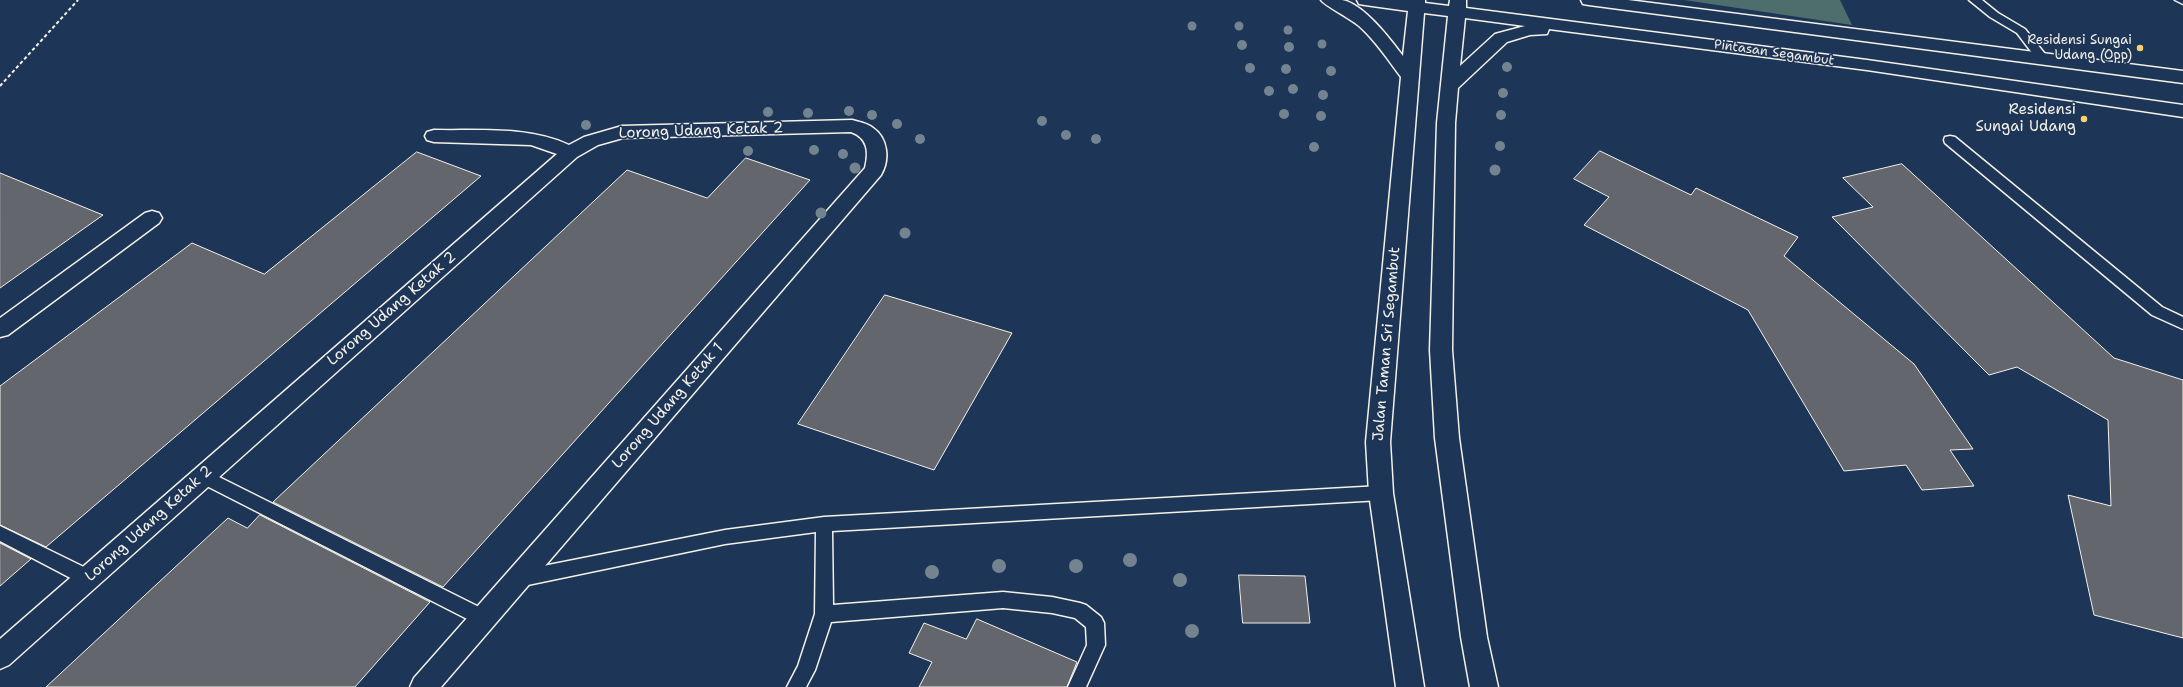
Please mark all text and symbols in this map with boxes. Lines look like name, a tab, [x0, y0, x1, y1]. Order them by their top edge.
place label: Residensi Sungai Udang (Opp)	[2027, 33, 2132, 64]
street label: Pintasan Segambut	[1713, 37, 1835, 69]
marker: Residensi Sungai Udang (Opp)	[2135, 43, 2145, 53]
place label: Residensi Sungai Udang	[1975, 101, 2076, 136]
marker: Residensi Sungai Udang	[2079, 114, 2089, 124]
street label: Lorong Udang Ketak 2	[618, 119, 784, 143]
street label: Jalan Taman Sri Segambut	[1370, 246, 1404, 442]
street label: Lorong Udang Ketak 2	[324, 248, 460, 370]
street label: Lorong Udang Ketak 1	[609, 339, 727, 473]
street label: Lorong Udang Ketak 2	[82, 462, 216, 586]

